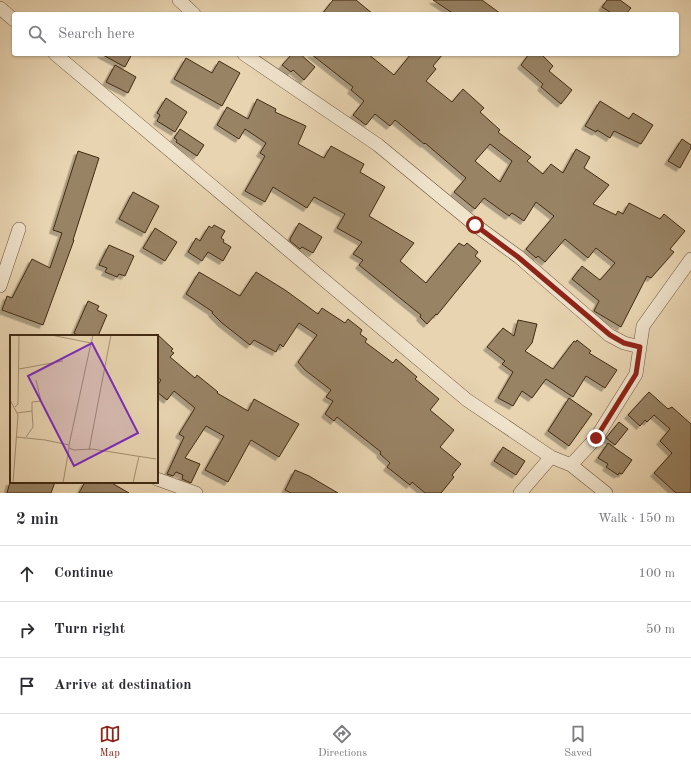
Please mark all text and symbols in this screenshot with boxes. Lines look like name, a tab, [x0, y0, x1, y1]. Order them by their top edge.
search box	[12, 12, 679, 56]
icon: search	[26, 23, 48, 45]
text: Search here	[58, 27, 135, 42]
route start	[466, 216, 484, 234]
inset map	[10, 335, 158, 483]
route end	[587, 429, 605, 447]
text: 2 min	[16, 511, 59, 528]
text: Walk · 150 m	[598, 512, 675, 525]
icon: ahead	[16, 563, 38, 585]
text: Continue	[54, 566, 113, 581]
text: 100 m	[638, 567, 675, 580]
icon: right	[16, 619, 38, 641]
text: Turn right	[54, 622, 125, 637]
text: 50 m	[646, 623, 675, 636]
icon: arrive	[16, 675, 38, 697]
text: Arrive at destination	[54, 678, 192, 693]
tab: Map	[99, 723, 121, 761]
tab: Directions	[318, 723, 367, 761]
tab: Saved	[564, 723, 592, 761]

